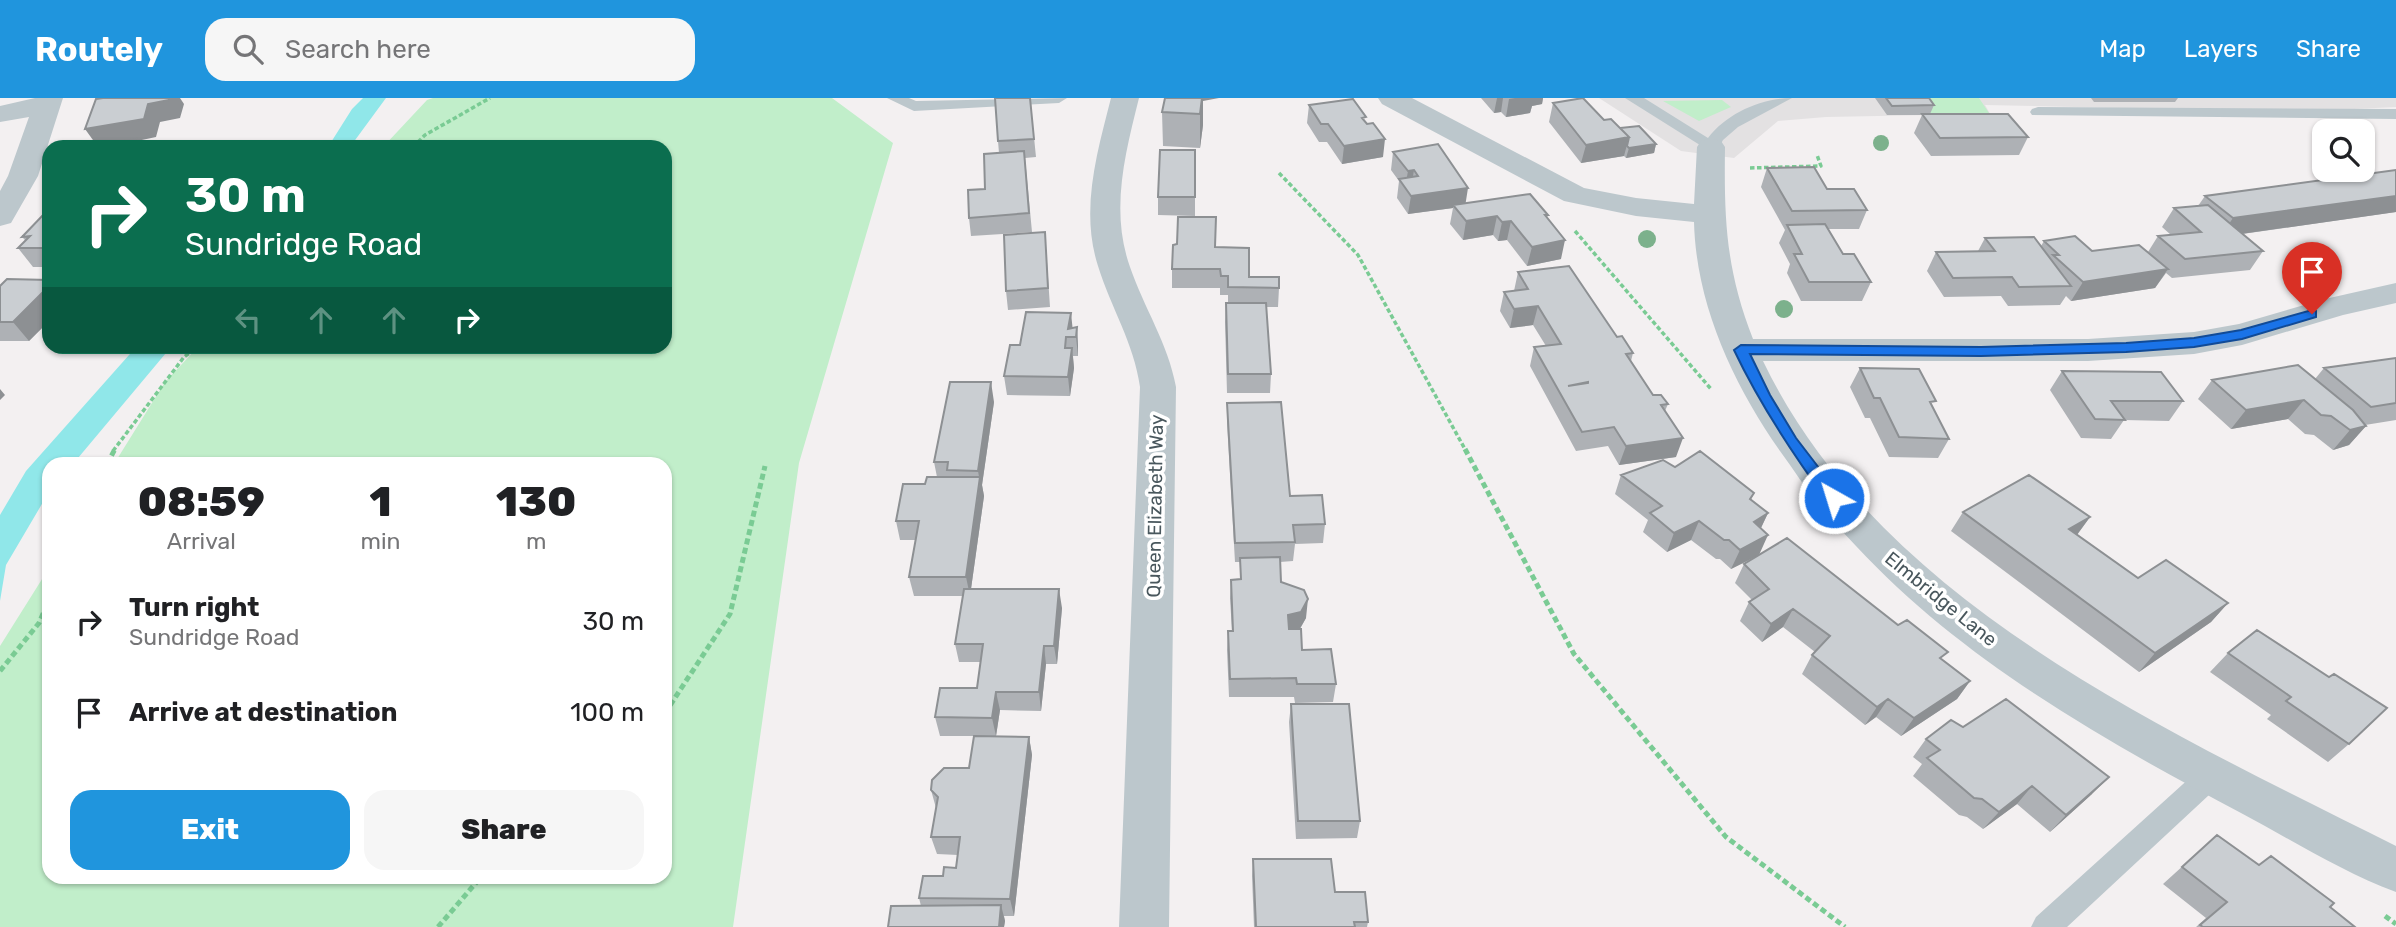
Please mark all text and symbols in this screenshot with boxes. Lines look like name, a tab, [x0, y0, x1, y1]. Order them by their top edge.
search box	[205, 18, 695, 81]
text: Routely	[35, 30, 163, 69]
icon: search	[229, 30, 267, 68]
text: Search here	[285, 34, 431, 65]
text: Map	[2099, 35, 2146, 63]
text: Layers	[2184, 35, 2258, 63]
text: Share	[2296, 35, 2361, 63]
map controls	[2312, 119, 2375, 182]
button: search	[2312, 119, 2375, 182]
text: 30 m	[185, 166, 306, 224]
icon: right	[70, 168, 161, 259]
text: Sundridge Road	[185, 225, 422, 263]
pin	[2282, 242, 2342, 314]
icon: arrive	[2293, 253, 2331, 291]
icon: left	[229, 301, 267, 339]
icon: ahead	[302, 301, 340, 339]
icon: ahead	[375, 301, 413, 339]
icon: right	[448, 301, 486, 339]
street label: Queen Elizabeth Way	[1142, 414, 1168, 598]
position arrow	[1797, 461, 1871, 535]
text: 08:59	[138, 477, 265, 527]
text: 1	[369, 477, 392, 527]
text: 130	[496, 477, 576, 527]
text: Arrival	[167, 527, 236, 555]
text: min	[361, 527, 400, 555]
text: m	[526, 527, 546, 555]
street label: Elmbridge Lane	[1880, 547, 2002, 651]
text: Turn right	[129, 592, 259, 623]
icon: right	[70, 603, 108, 641]
text: 30 m	[582, 606, 644, 637]
text: Sundridge Road	[129, 623, 300, 651]
icon: arrive	[70, 694, 108, 732]
text: Arrive at destination	[129, 697, 397, 728]
text: 100 m	[570, 697, 644, 728]
button: Exit	[70, 790, 350, 870]
button: Share	[364, 790, 644, 870]

